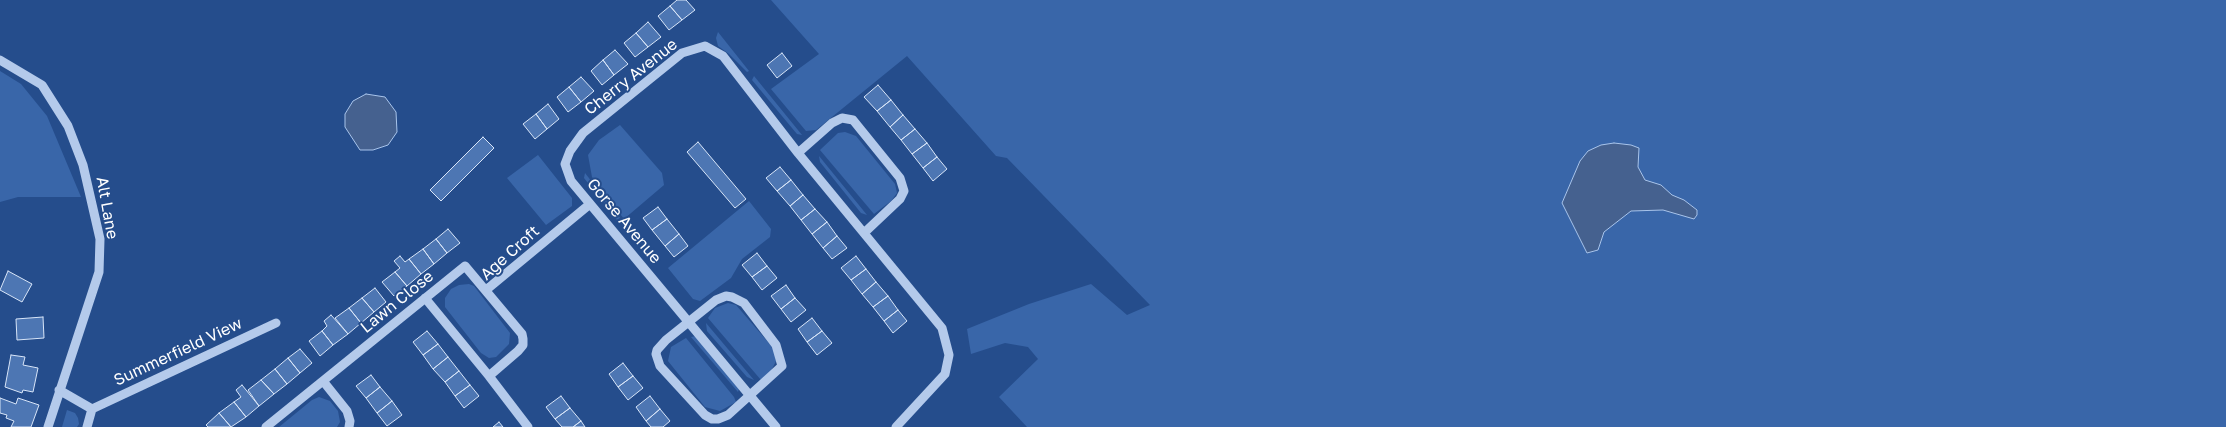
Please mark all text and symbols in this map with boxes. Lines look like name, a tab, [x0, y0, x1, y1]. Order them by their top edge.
street label: Cherry Avenue	[581, 35, 681, 119]
street label: Gorse Avenue	[583, 174, 665, 268]
street label: Alt Lane	[92, 175, 122, 241]
street label: Age Croft	[477, 222, 543, 284]
street label: Lawn Close	[357, 267, 437, 337]
street label: Summerfield View	[111, 314, 245, 390]

